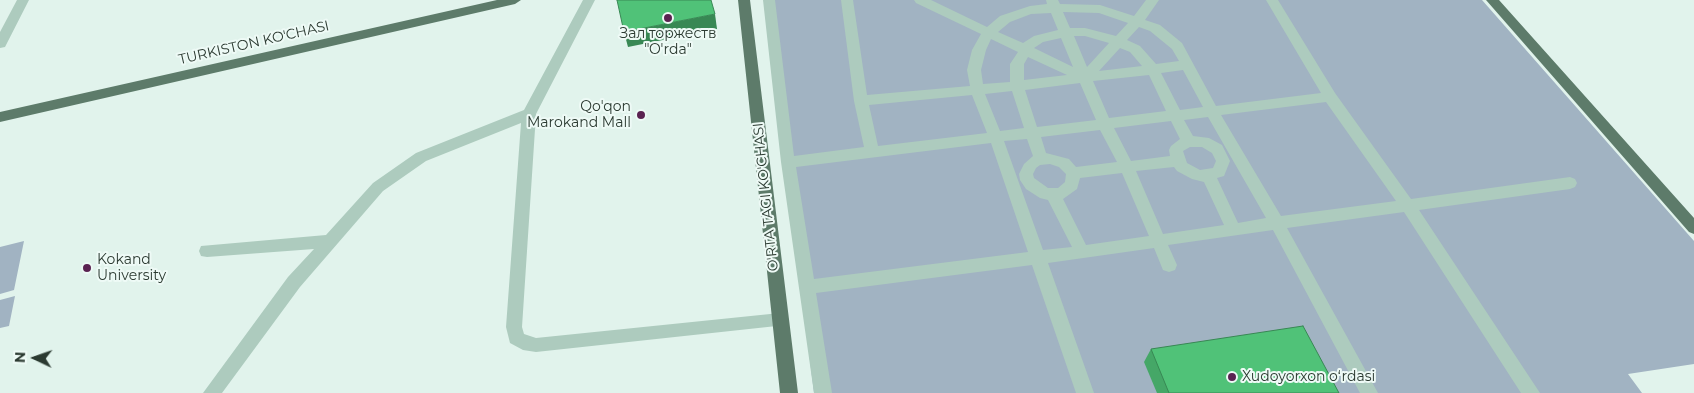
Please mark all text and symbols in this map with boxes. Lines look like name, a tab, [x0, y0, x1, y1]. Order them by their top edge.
marker: Зал торжеств "O'rda"	[662, 12, 674, 24]
street label: TURKISTON KO'CHASI	[177, 17, 331, 69]
place label: Зал торжеств "O'rda"	[620, 26, 716, 58]
place label: Qo'qon Marokand Mall	[527, 99, 631, 132]
marker: Qo'qon Marokand Mall	[635, 109, 647, 121]
street label: O'RTA TAGI KO'CHASI	[750, 122, 782, 272]
place label: Kokand University	[97, 252, 166, 284]
marker: Kokand University	[81, 262, 93, 274]
north arrow	[10, 333, 60, 383]
text: N	[11, 351, 29, 363]
place label: Xudoyorxon oʻrdasi	[1242, 369, 1375, 385]
marker: Xudoyorxon oʻrdasi	[1226, 371, 1238, 383]

